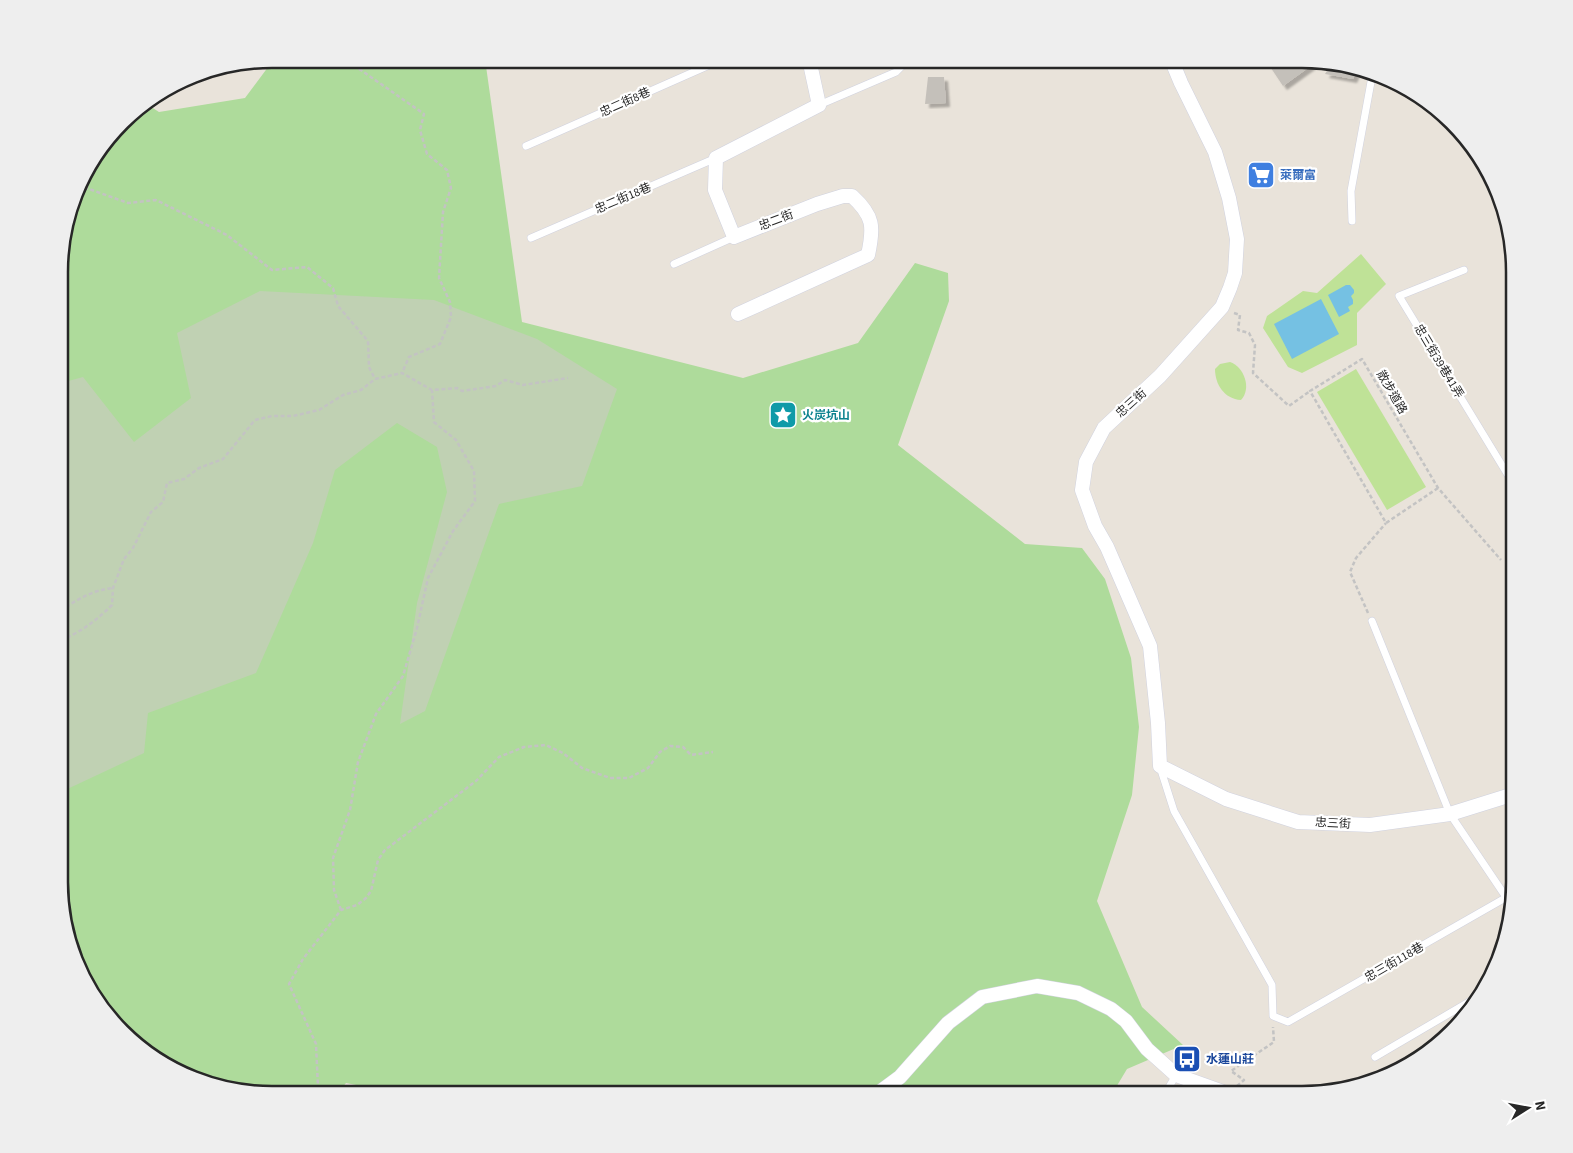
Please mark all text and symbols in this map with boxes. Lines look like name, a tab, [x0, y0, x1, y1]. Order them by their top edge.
street label: 忠二街8巷	[597, 84, 653, 121]
supermarket icon: 萊爾富	[1246, 160, 1276, 190]
place label: 萊爾富	[1280, 167, 1316, 184]
street label: 忠二街18巷	[592, 179, 654, 218]
street label: 忠二街	[756, 206, 796, 235]
street label: 忠三街39巷41弄	[1410, 321, 1467, 402]
street label: 散步道路	[1372, 367, 1411, 417]
street label: 忠三街	[1112, 385, 1150, 422]
place icon: 火炭坑山	[768, 400, 798, 430]
place label: 火炭坑山	[802, 407, 850, 424]
street label: 忠三街	[1315, 814, 1351, 833]
street label: 忠三街118巷	[1361, 939, 1427, 986]
bus stop icon: 水蓮山莊	[1172, 1044, 1202, 1074]
place label: 水蓮山莊	[1206, 1051, 1254, 1068]
north arrow	[1503, 1083, 1553, 1133]
text: N	[1529, 1099, 1550, 1112]

